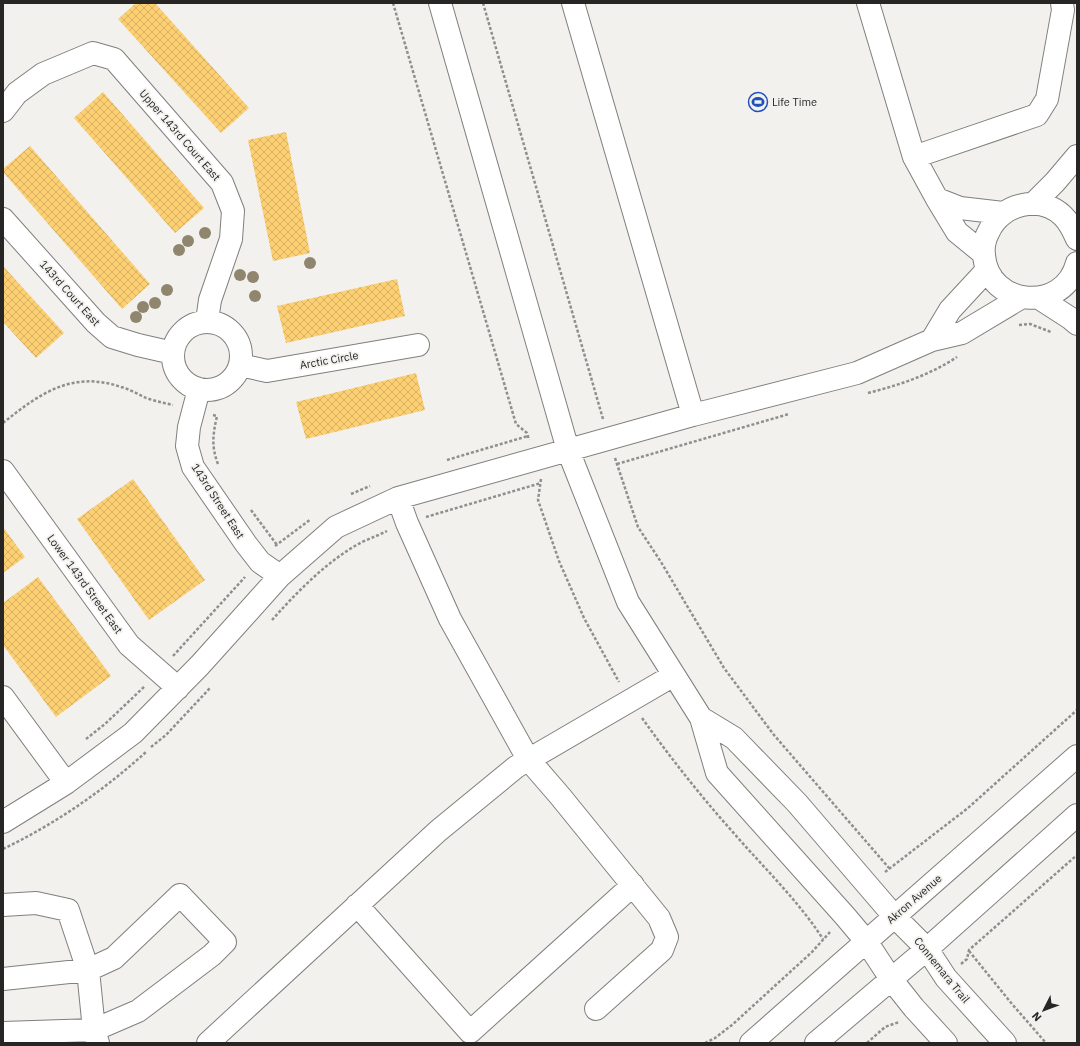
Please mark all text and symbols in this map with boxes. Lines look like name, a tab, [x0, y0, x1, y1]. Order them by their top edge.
street label: Upper 143rd Court East	[136, 86, 224, 184]
sports icon: Life Time	[747, 91, 769, 113]
place label: Life Time	[772, 95, 817, 109]
street label: 143rd Court East	[37, 257, 103, 329]
street label: Arctic Circle	[299, 348, 359, 372]
street label: 143rd Street East	[188, 461, 248, 541]
street label: Lower 143rd Street East	[44, 532, 126, 637]
street label: Akron Avenue	[884, 871, 944, 927]
street label: Connemara Trail	[911, 934, 973, 1006]
north arrow	[1024, 990, 1064, 1030]
text: N	[1029, 1009, 1044, 1024]

